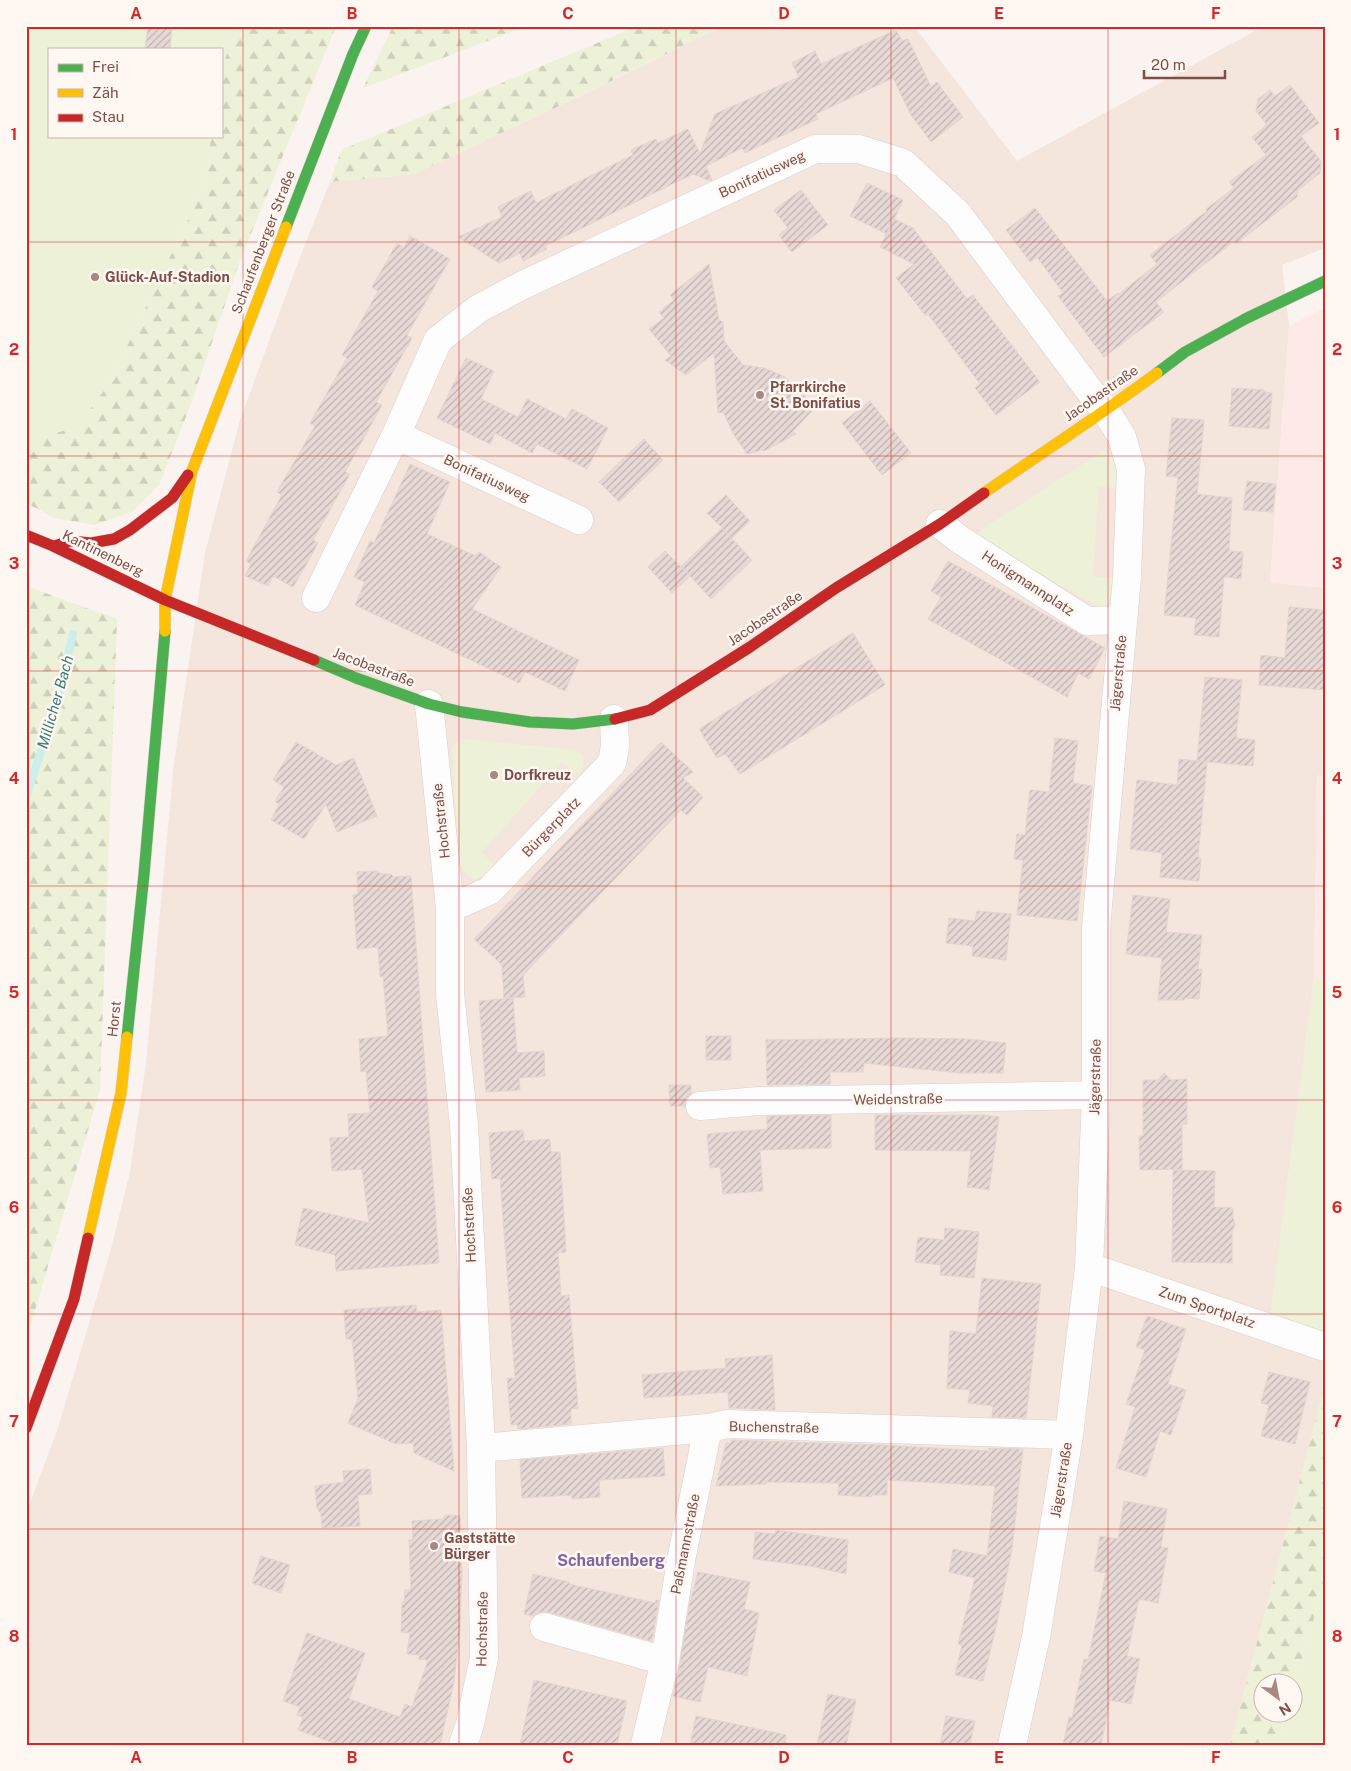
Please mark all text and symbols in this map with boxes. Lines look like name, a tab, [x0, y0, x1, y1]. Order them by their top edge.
text: A	[130, 4, 142, 23]
text: B	[347, 4, 358, 23]
text: C	[562, 4, 574, 23]
text: D	[778, 4, 790, 23]
text: E	[994, 4, 1004, 23]
text: F	[1211, 4, 1221, 23]
legend	[48, 48, 222, 138]
scale bar	[1144, 48, 1225, 80]
text: 20 m	[1151, 56, 1186, 73]
text: Frei	[92, 58, 119, 75]
text: Zäh	[92, 84, 119, 101]
text: Stau	[92, 108, 125, 125]
text: 1	[11, 125, 17, 144]
text: 1	[1334, 125, 1340, 144]
street label: Bonifatiusweg	[716, 147, 808, 201]
street label: Schaufenberger Straße	[228, 168, 298, 316]
place label: Glück-Auf-Stadion	[105, 269, 230, 285]
marker: Glück-Auf-Stadion	[89, 271, 101, 283]
text: 2	[9, 340, 19, 359]
text: 2	[1332, 340, 1342, 359]
street label: Jacobastraße	[1061, 362, 1141, 424]
place label: Pfarrkirche St. Bonifatius	[770, 379, 861, 411]
marker: Pfarrkirche St. Bonifatius	[754, 389, 766, 401]
street label: Bonifatiusweg	[441, 451, 533, 505]
street label: Kantinenberg	[60, 526, 146, 580]
street label: Honigmannplatz	[979, 547, 1077, 619]
text: 3	[9, 554, 19, 573]
text: 3	[1332, 554, 1342, 573]
street label: Jacobastraße	[725, 587, 805, 649]
street label: Jägerstraße	[1107, 634, 1129, 712]
street label: Jacobastraße	[331, 644, 417, 690]
water label: Millicher Bach	[34, 653, 76, 751]
place label: Dorfkreuz	[504, 767, 571, 783]
text: 4	[9, 769, 20, 788]
marker: Dorfkreuz	[488, 769, 500, 781]
text: 4	[1332, 769, 1343, 788]
street label: Hochstraße	[429, 783, 453, 859]
street label: Bürgerplatz	[519, 794, 584, 860]
text: 5	[9, 983, 20, 1002]
text: 5	[1332, 983, 1343, 1002]
street label: Horst	[104, 1000, 124, 1038]
street label: Jägerstraße	[1086, 1039, 1104, 1115]
street label: Weidenstraße	[853, 1090, 943, 1108]
street label: Hochstraße	[459, 1187, 479, 1263]
text: 6	[9, 1198, 19, 1217]
text: 6	[1332, 1198, 1342, 1217]
street label: Zum Sportplatz	[1157, 1283, 1258, 1331]
text: 7	[9, 1412, 19, 1431]
text: 7	[1332, 1412, 1342, 1431]
street label: Buchenstraße	[729, 1418, 819, 1436]
street label: Jägerstraße	[1047, 1441, 1075, 1519]
street label: Paßmannstraße	[667, 1492, 703, 1596]
place label: Gaststätte Bürger	[444, 1530, 515, 1562]
marker: Gaststätte Bürger	[428, 1540, 440, 1552]
district label: Schaufenberg	[557, 1551, 665, 1570]
street label: Hochstraße	[473, 1591, 491, 1667]
text: 8	[9, 1627, 20, 1646]
text: 8	[1332, 1627, 1343, 1646]
north arrow	[1254, 1674, 1304, 1724]
text: N	[1276, 1699, 1294, 1719]
text: A	[130, 1748, 142, 1767]
text: B	[347, 1748, 358, 1767]
text: C	[562, 1748, 574, 1767]
text: D	[778, 1748, 790, 1767]
text: E	[994, 1748, 1004, 1767]
text: F	[1211, 1748, 1221, 1767]

